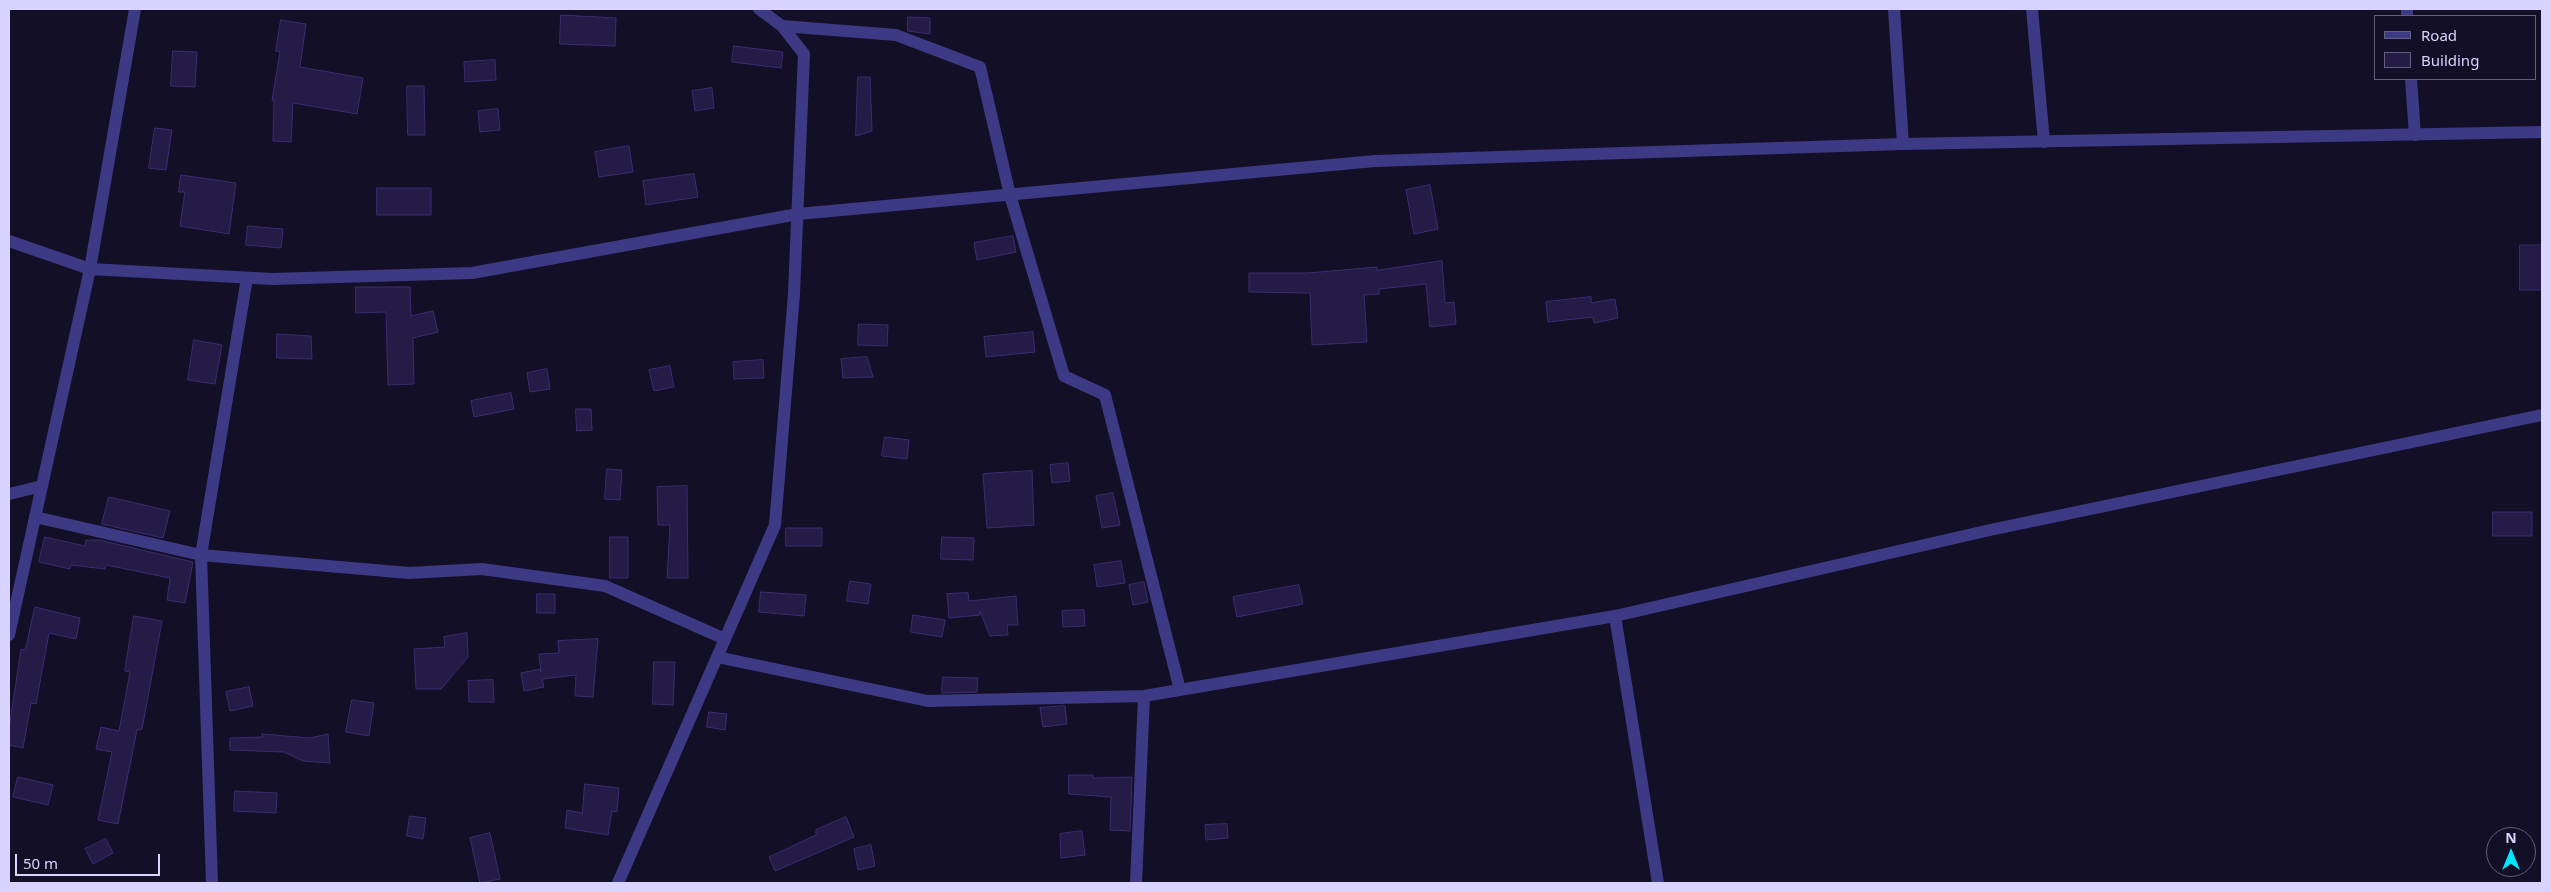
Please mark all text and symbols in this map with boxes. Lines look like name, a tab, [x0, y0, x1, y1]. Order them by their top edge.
legend	[2374, 15, 2536, 80]
text: Road	[2421, 25, 2457, 45]
text: Building	[2421, 50, 2479, 70]
north arrow	[2486, 827, 2536, 877]
text: N	[2505, 828, 2517, 847]
scale bar	[18, 844, 162, 876]
text: 50 m	[23, 853, 58, 873]

